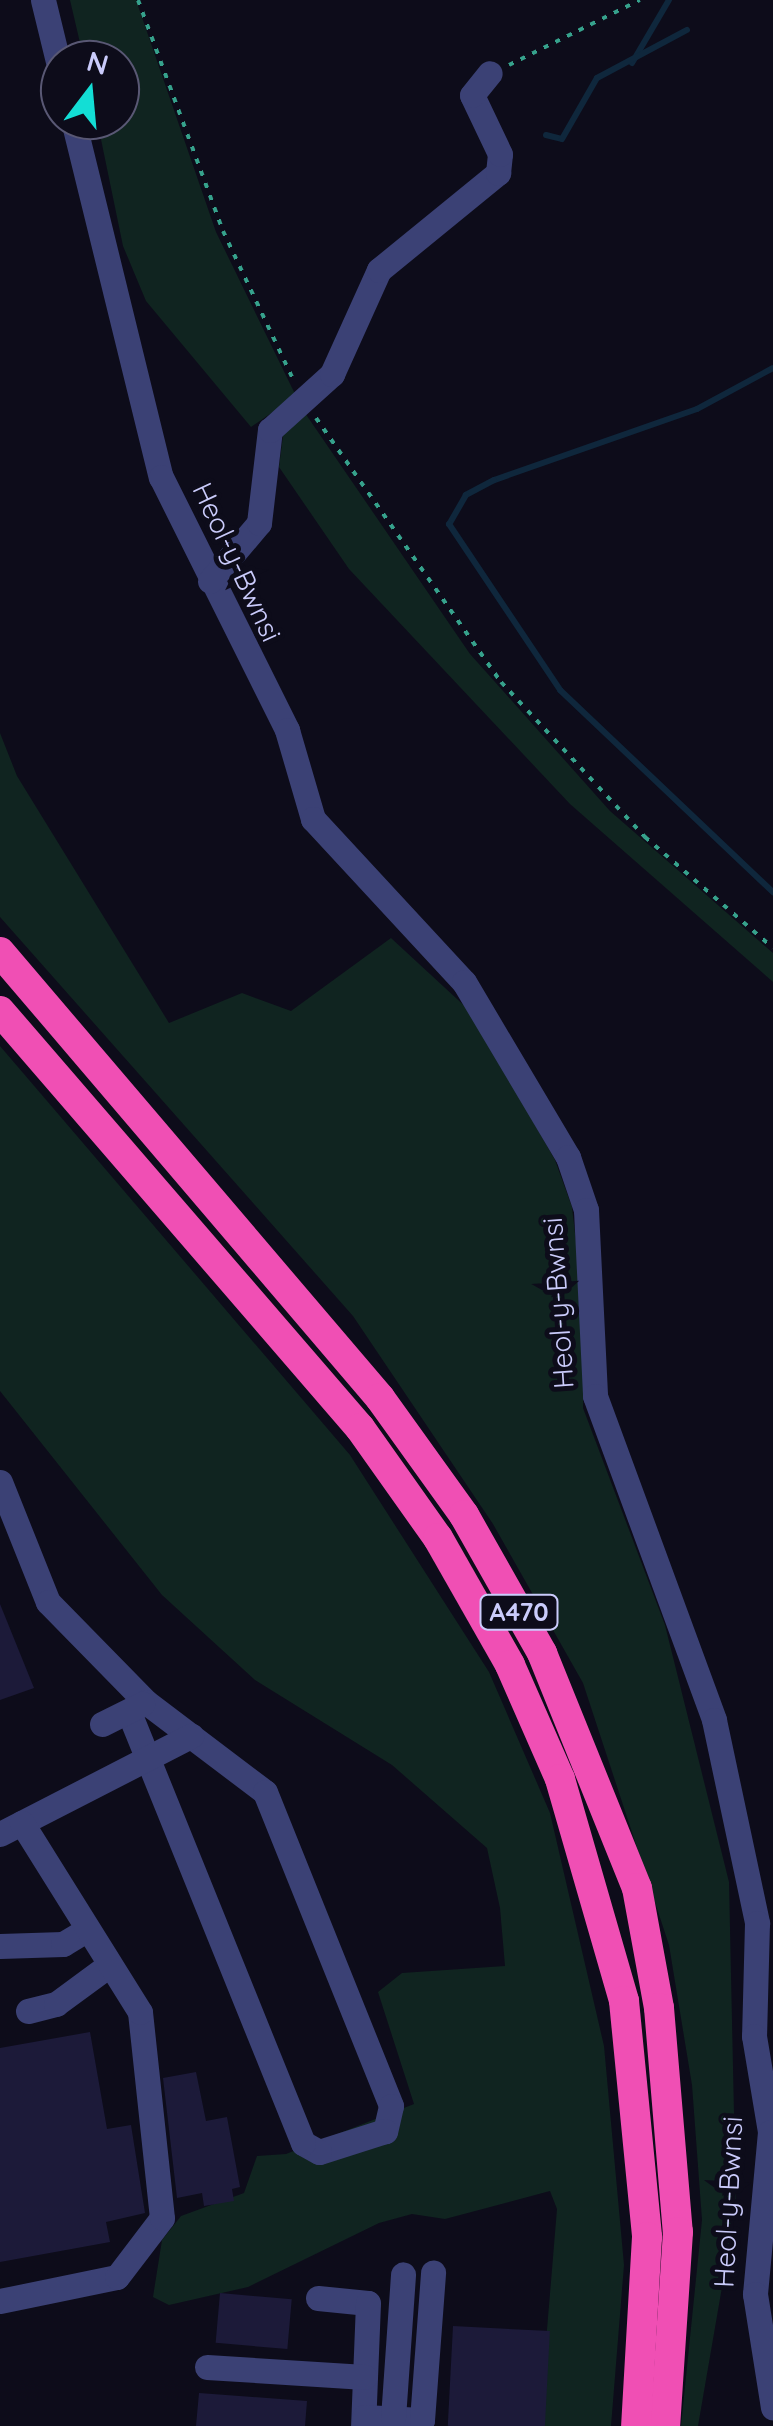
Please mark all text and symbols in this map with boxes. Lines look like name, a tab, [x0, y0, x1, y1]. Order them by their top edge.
north arrow	[40, 40, 140, 140]
text: N	[83, 43, 113, 82]
street label: Heol-y-Bwnsi	[185, 477, 289, 647]
street label: Heol-y-Bwnsi	[535, 1216, 581, 1390]
road number: A470	[479, 1592, 559, 1632]
street label: Heol-y-Bwnsi	[707, 2115, 749, 2289]

